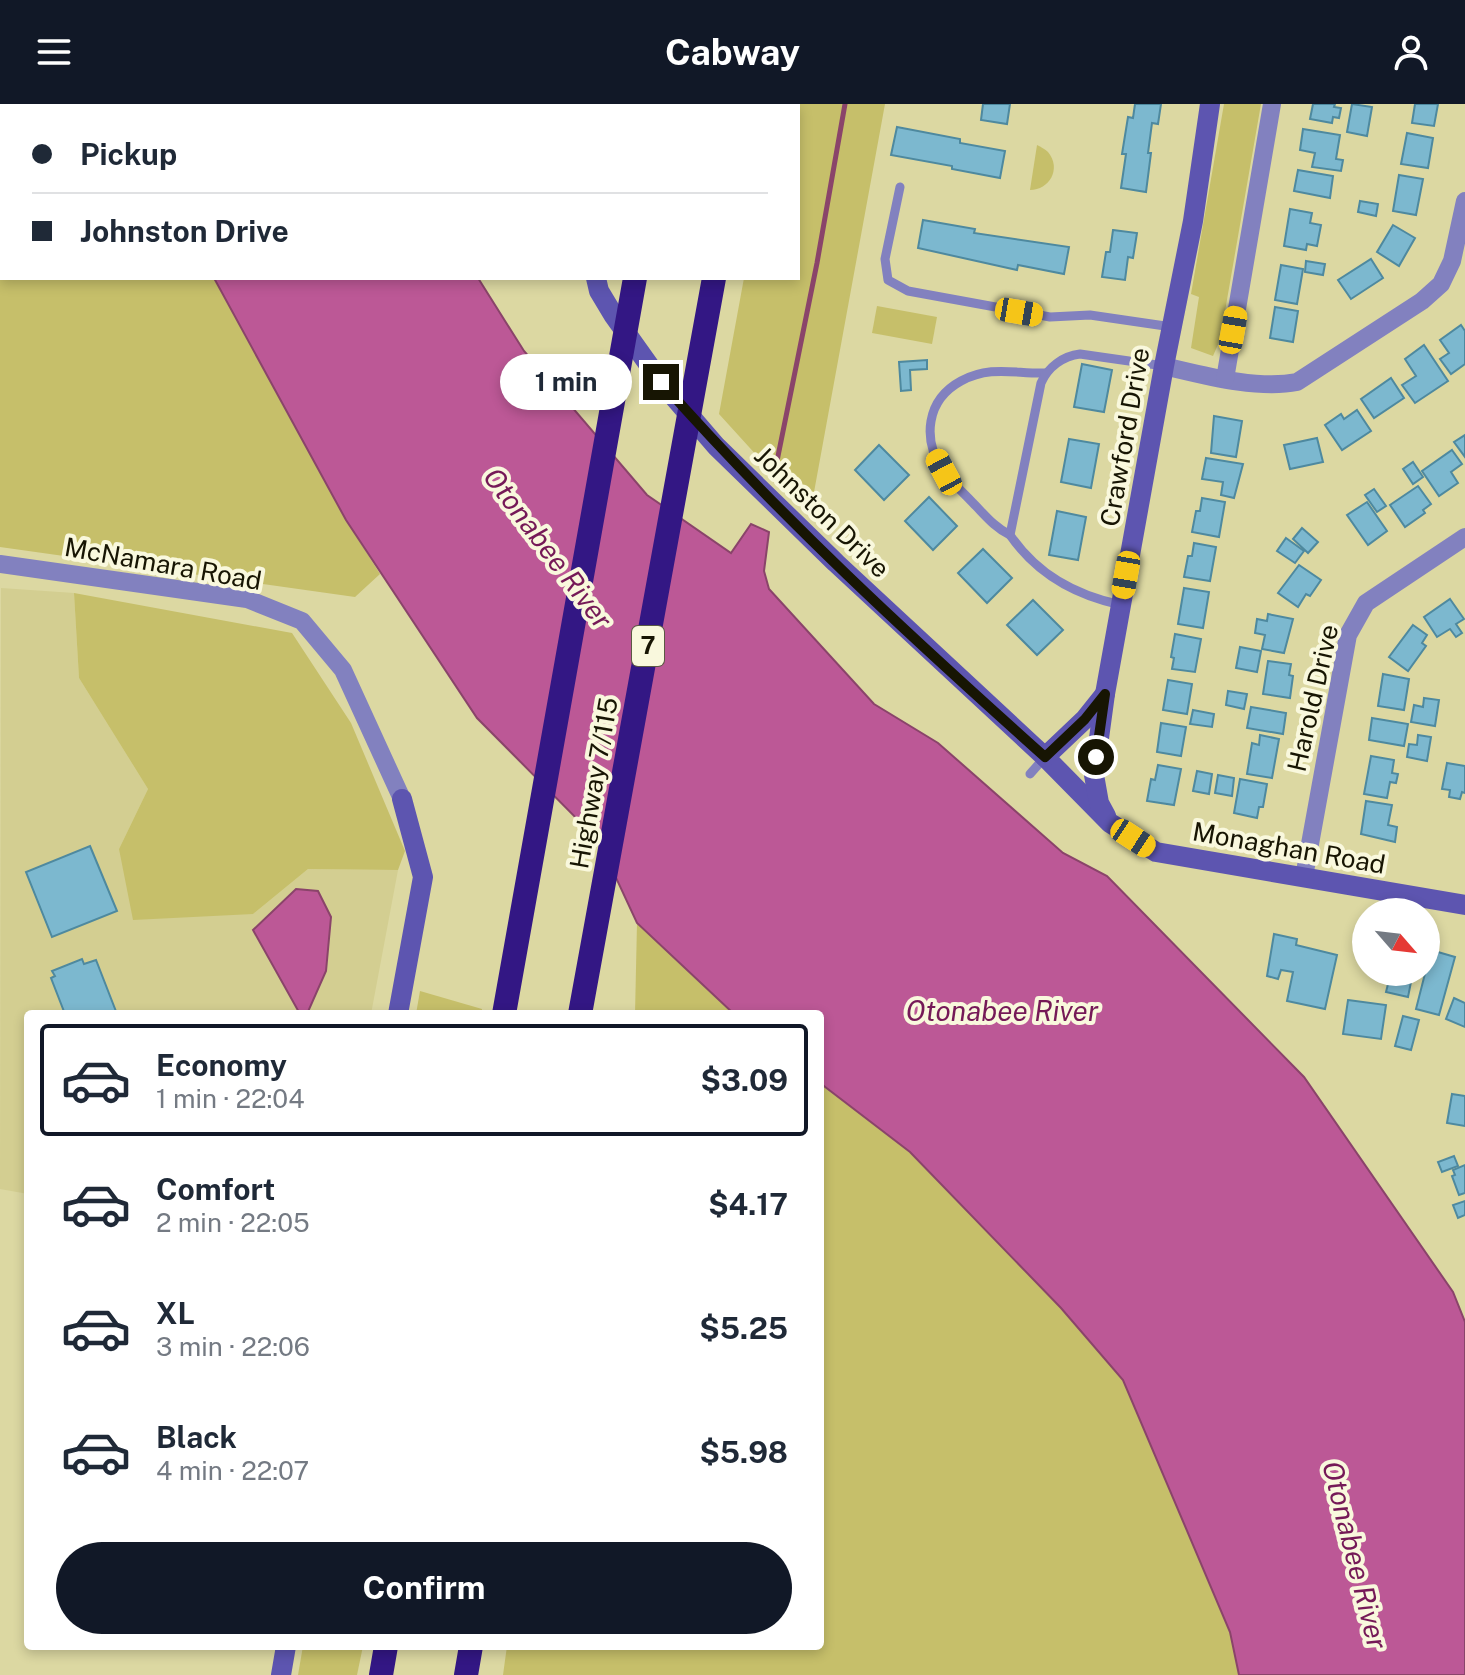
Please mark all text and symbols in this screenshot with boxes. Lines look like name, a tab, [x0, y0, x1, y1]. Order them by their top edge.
icon: menu	[32, 30, 76, 74]
icon: person	[1389, 30, 1433, 74]
text: Cabway	[665, 31, 800, 73]
text: Pickup	[80, 136, 177, 172]
text: Johnston Drive	[80, 213, 289, 249]
car	[993, 296, 1045, 328]
car	[1217, 304, 1249, 356]
street label: Crawford Drive	[1094, 345, 1155, 529]
callout: 1 min	[501, 354, 633, 410]
route end	[643, 364, 679, 400]
text: 1 min	[535, 366, 597, 397]
street label: Johnston Drive	[748, 440, 896, 584]
car	[922, 445, 966, 499]
water label: Otonabee River	[477, 461, 620, 635]
street label: McNamara Road	[62, 531, 264, 596]
car	[1110, 549, 1142, 601]
street label: Harold Drive	[1281, 621, 1345, 775]
road number: 7	[632, 626, 664, 666]
street label: Highway 7/115	[563, 695, 624, 871]
route start	[1078, 739, 1114, 775]
car	[1106, 815, 1160, 861]
street label: Monaghan Road	[1190, 815, 1388, 880]
north arrow	[1352, 898, 1440, 986]
map controls	[1352, 898, 1440, 986]
water label: Otonabee River	[906, 994, 1099, 1027]
icon: car	[60, 1044, 132, 1116]
text: Economy	[156, 1047, 287, 1083]
text: $3.09	[701, 1062, 788, 1098]
text: 1 min · 22:04	[156, 1083, 305, 1114]
icon: car	[60, 1168, 132, 1240]
text: Comfort	[156, 1171, 275, 1207]
text: $4.17	[708, 1186, 788, 1222]
text: 2 min · 22:05	[156, 1207, 310, 1238]
icon: car	[60, 1292, 132, 1364]
text: XL	[156, 1295, 195, 1331]
text: $5.25	[699, 1310, 788, 1346]
text: 3 min · 22:06	[156, 1331, 310, 1362]
icon: car	[60, 1416, 132, 1488]
text: Black	[156, 1419, 237, 1455]
text: $5.98	[699, 1434, 788, 1470]
text: 4 min · 22:07	[156, 1455, 309, 1486]
water label: Otonabee River	[1316, 1457, 1395, 1653]
button: Confirm	[56, 1542, 792, 1634]

